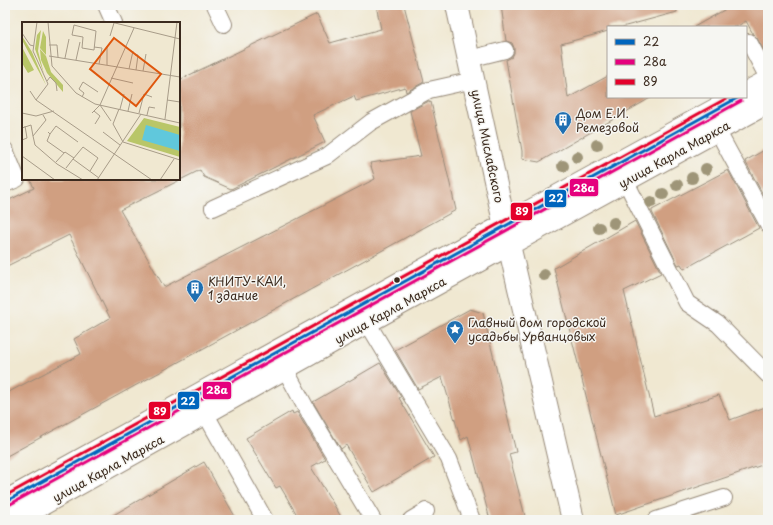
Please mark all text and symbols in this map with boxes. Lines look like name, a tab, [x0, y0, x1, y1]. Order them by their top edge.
inset map	[22, 22, 180, 180]
legend	[607, 26, 747, 98]
text: 22	[643, 32, 659, 50]
text: 28a	[643, 52, 667, 70]
text: 89	[643, 72, 657, 90]
street label: улица Миславского	[467, 88, 509, 205]
place label: Дом Е.И. Ремезовой	[575, 104, 639, 136]
building icon: Дом Е.И. Ремезовой	[553, 110, 573, 135]
street label: улица Карла Маркса	[615, 116, 734, 192]
line badge: 28a	[569, 178, 599, 197]
text: 28a	[573, 179, 596, 196]
line badge: 22	[544, 189, 567, 208]
text: 22	[549, 189, 563, 206]
line badge: 89	[510, 202, 533, 221]
text: 89	[515, 202, 529, 219]
place label: КНИТУ-КАИ, 1 здание	[208, 272, 286, 304]
street label: улица Карла Маркса	[331, 272, 450, 348]
unlabelled marker	[392, 275, 402, 285]
building icon: КНИТУ-КАИ, 1 здание	[185, 278, 205, 303]
place label: Главный дом городской усадьбы Урванцовых	[468, 313, 606, 345]
place icon: Главный дом городской усадьбы Урванцовых	[445, 319, 465, 344]
line badge: 28a	[202, 381, 232, 400]
text: 28a	[206, 381, 229, 398]
line badge: 22	[177, 391, 200, 410]
text: 22	[181, 392, 195, 409]
line badge: 89	[148, 401, 171, 420]
text: 89	[153, 402, 167, 419]
street label: улица Карла Маркса	[49, 430, 168, 506]

